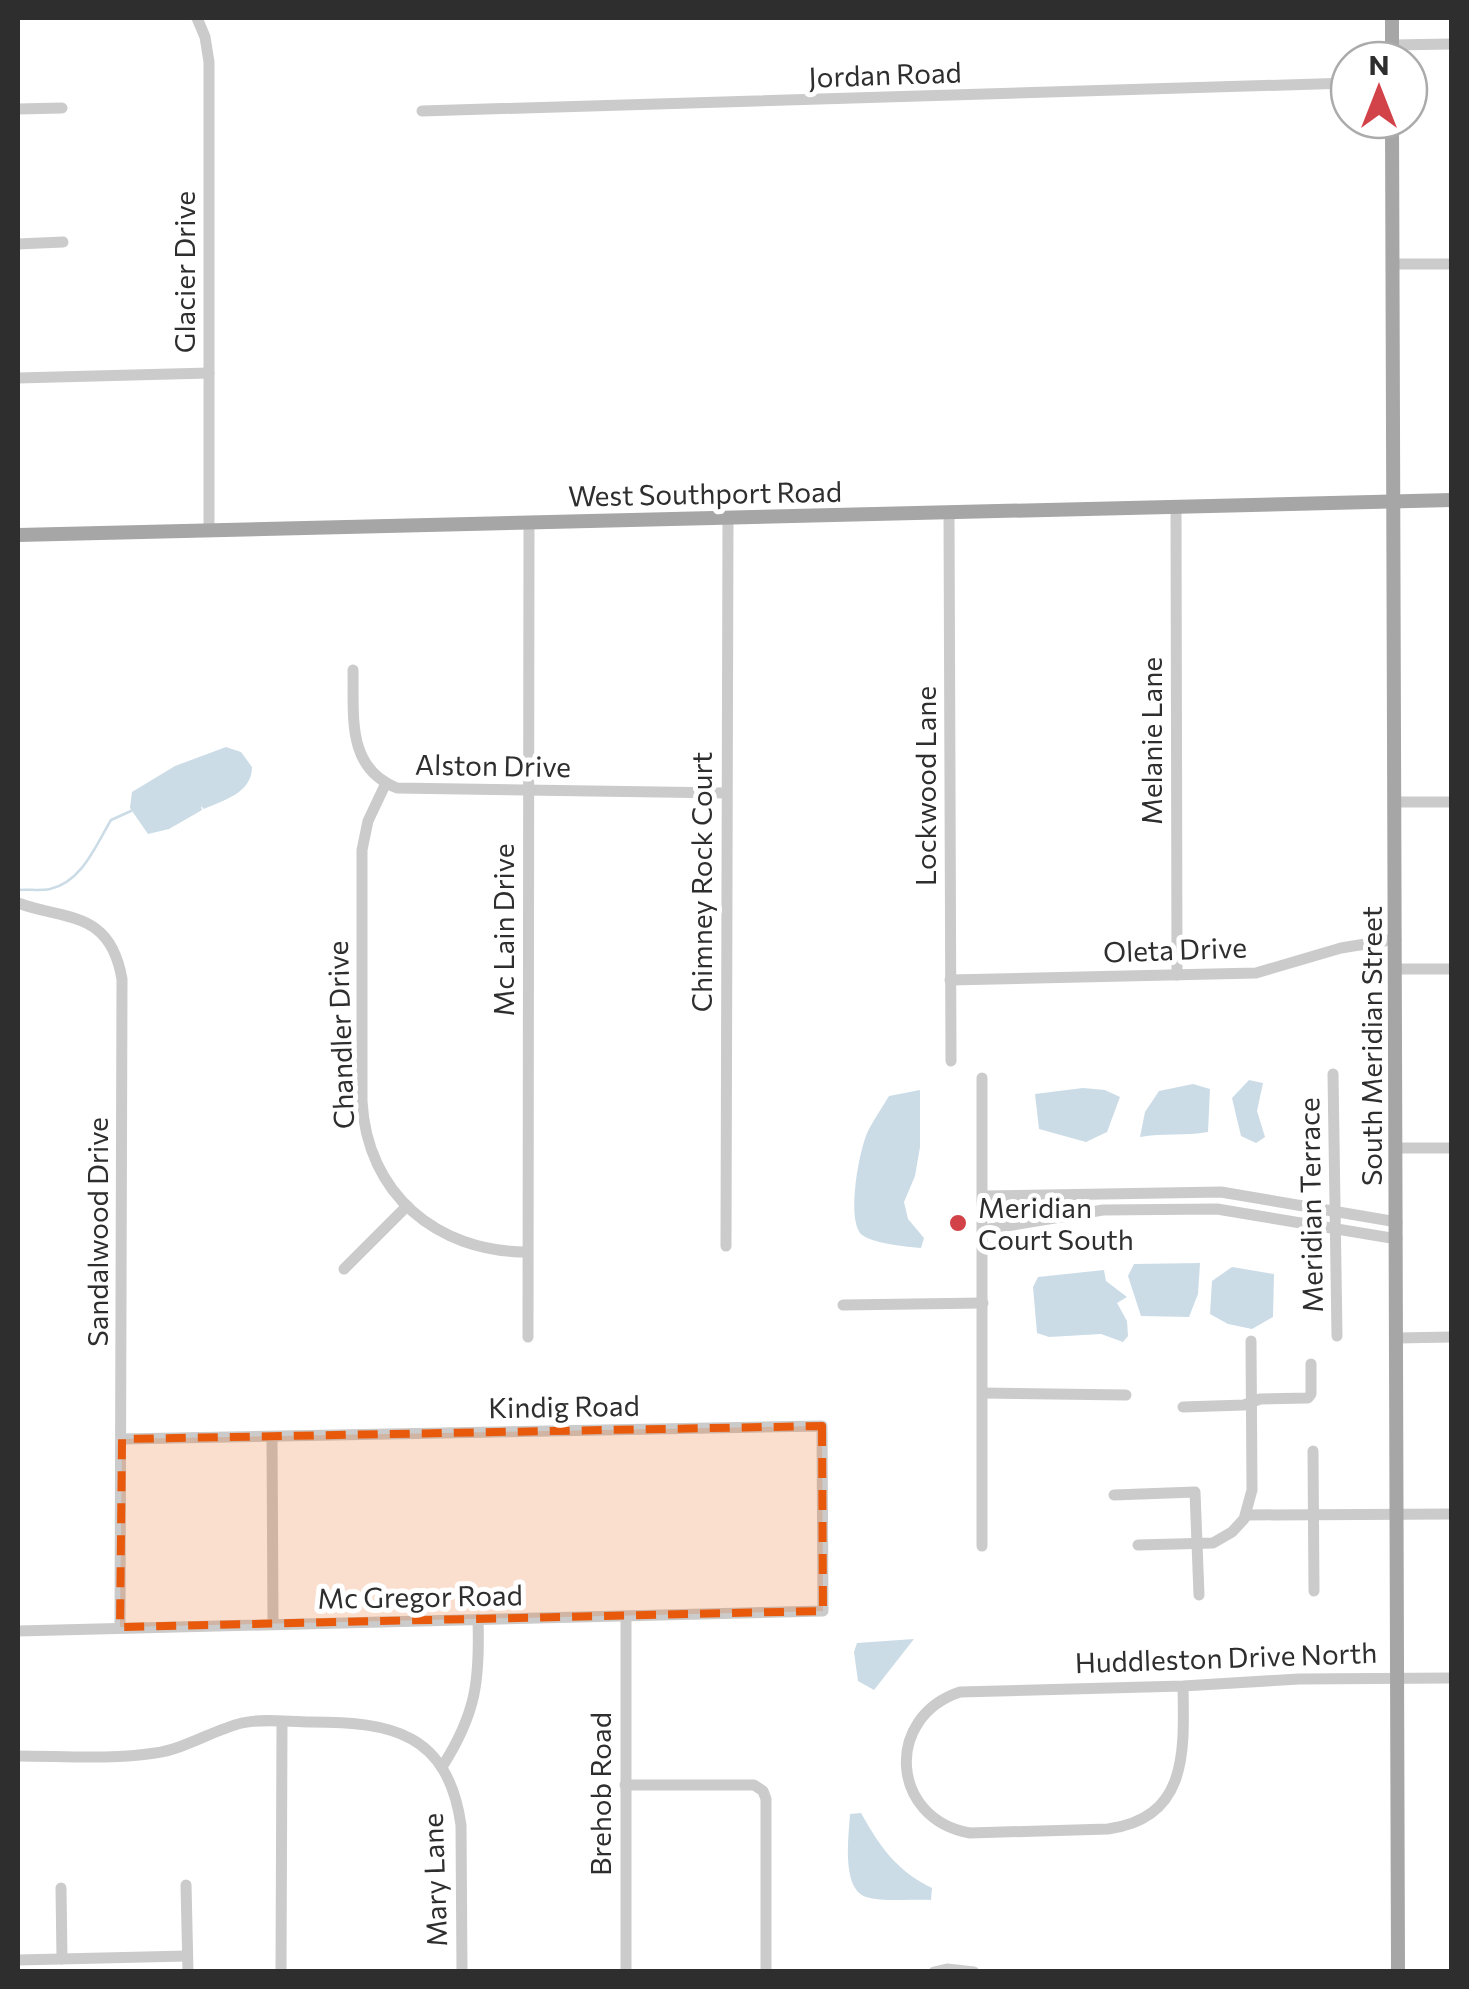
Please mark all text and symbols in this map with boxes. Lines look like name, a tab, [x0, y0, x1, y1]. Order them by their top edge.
north arrow	[1329, 40, 1429, 140]
text: N	[1369, 47, 1390, 81]
street label: Jordan Road	[808, 54, 962, 94]
street label: Glacier Drive	[167, 191, 201, 353]
street label: West Southport Road	[568, 474, 842, 512]
street label: Melanie Lane	[1134, 657, 1168, 825]
street label: Lockwood Lane	[908, 686, 942, 886]
street label: Alston Drive	[415, 747, 571, 783]
street label: Chimney Rock Court	[684, 752, 718, 1012]
street label: Mc Lain Drive	[486, 844, 520, 1016]
street label: South Meridian Street	[1354, 906, 1388, 1186]
street label: Oleta Drive	[1103, 930, 1247, 968]
street label: Chandler Drive	[320, 940, 360, 1130]
street label: Meridian Terrace	[1291, 1097, 1329, 1313]
street label: Sandalwood Drive	[80, 1117, 114, 1347]
place label: Meridian Court South	[978, 1190, 1134, 1256]
marker: Meridian Court South	[947, 1212, 969, 1234]
street label: Kindig Road	[488, 1388, 640, 1424]
street label: Mc Gregor Road	[317, 1577, 523, 1615]
street label: Huddleston Drive North	[1074, 1635, 1378, 1679]
street label: Brehob Road	[583, 1712, 617, 1876]
street label: Mary Lane	[415, 1813, 453, 1947]

